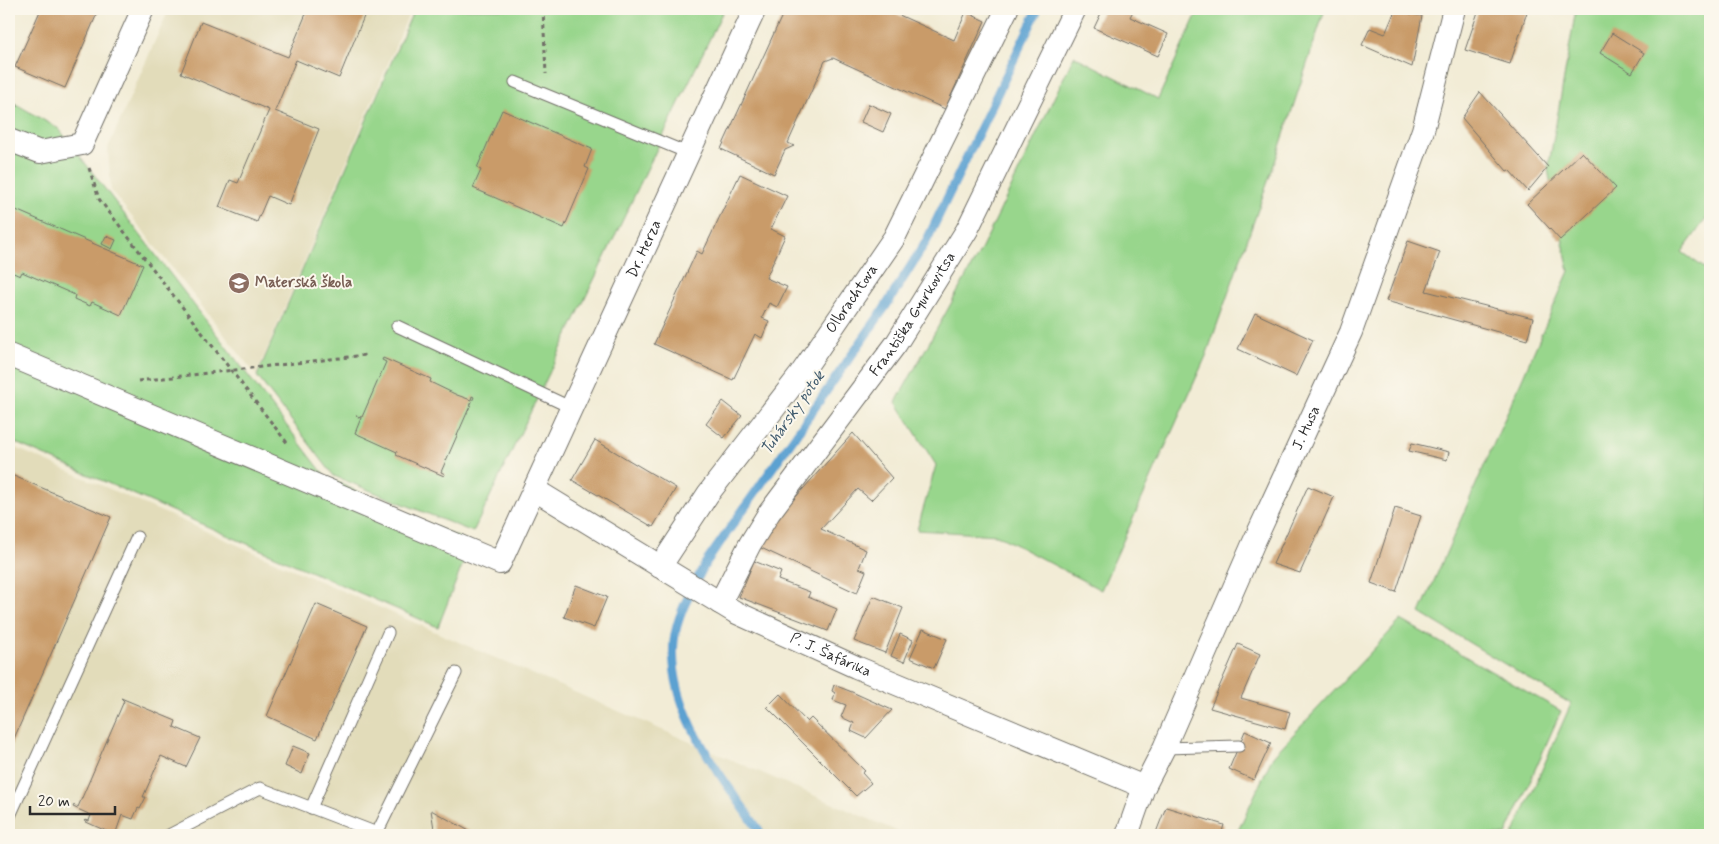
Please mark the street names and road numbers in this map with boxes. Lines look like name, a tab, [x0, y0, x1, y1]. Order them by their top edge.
street label: Dr. Herza	[623, 217, 667, 281]
street label: Františka Gyurkovitsa	[865, 248, 961, 381]
street label: Olbrachtova	[821, 260, 883, 337]
street label: J. Husa	[1288, 403, 1325, 454]
street label: P. J. Šafárika	[787, 628, 874, 682]

